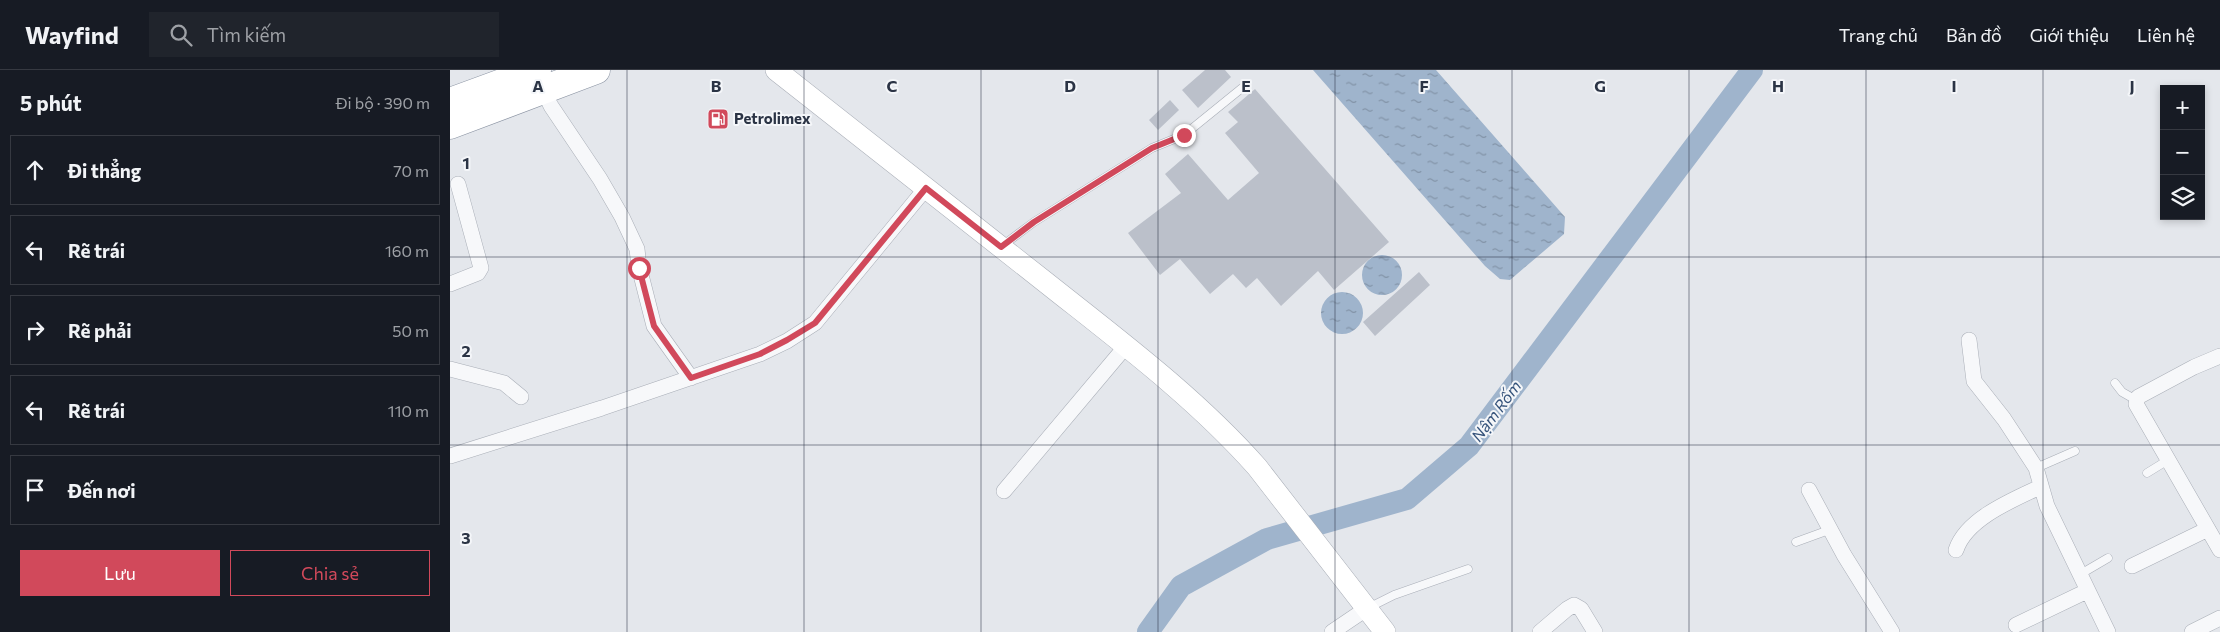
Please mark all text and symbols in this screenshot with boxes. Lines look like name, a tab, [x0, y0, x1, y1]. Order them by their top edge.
search box	[149, 12, 499, 57]
text: Wayfind	[25, 20, 119, 49]
icon: search	[167, 21, 195, 49]
text: Tìm kiếm	[207, 23, 286, 46]
text: Trang chủ	[1839, 24, 1918, 46]
text: Bản đồ	[1946, 24, 2002, 46]
text: Giới thiệu	[2030, 24, 2109, 46]
text: Liên hệ	[2137, 24, 2195, 46]
text: A	[532, 76, 544, 95]
text: B	[711, 76, 722, 95]
text: C	[887, 76, 898, 95]
text: D	[1064, 76, 1076, 95]
text: E	[1241, 76, 1251, 95]
text: F	[1419, 76, 1429, 95]
text: G	[1594, 76, 1606, 95]
text: H	[1772, 76, 1784, 95]
text: I	[1951, 76, 1957, 95]
text: J	[2129, 76, 2135, 95]
map controls	[2160, 85, 2205, 220]
button: +	[2160, 85, 2205, 130]
text: 5 phút	[20, 90, 82, 115]
text: Đi bộ · 390 m	[336, 93, 430, 112]
fuel station icon: Petrolimex	[706, 107, 730, 131]
place label: Petrolimex	[734, 109, 811, 127]
route end	[1173, 124, 1196, 147]
button: −	[2160, 130, 2205, 175]
text: 1	[462, 153, 470, 172]
icon: ahead	[21, 156, 49, 184]
text: Đi thẳng	[68, 159, 141, 182]
text: 70 m	[393, 161, 429, 180]
button: layers	[2160, 175, 2205, 220]
icon: left	[21, 236, 49, 264]
text: Rẽ trái	[68, 239, 125, 262]
text: 160 m	[385, 241, 429, 260]
route start	[628, 257, 651, 280]
icon: right	[21, 316, 49, 344]
text: Rẽ phải	[68, 319, 132, 342]
text: 50 m	[392, 321, 429, 340]
text: 2	[461, 341, 471, 360]
water label: Nậm Rốm	[1467, 377, 1525, 445]
icon: left	[21, 396, 49, 424]
text: Rẽ trái	[68, 399, 125, 422]
text: 110 m	[388, 401, 429, 420]
icon: arrive	[21, 476, 49, 504]
text: Đến nơi	[68, 479, 136, 502]
text: 3	[461, 528, 471, 547]
button: Lưu	[20, 550, 220, 596]
button: Chia sẻ	[230, 550, 430, 596]

